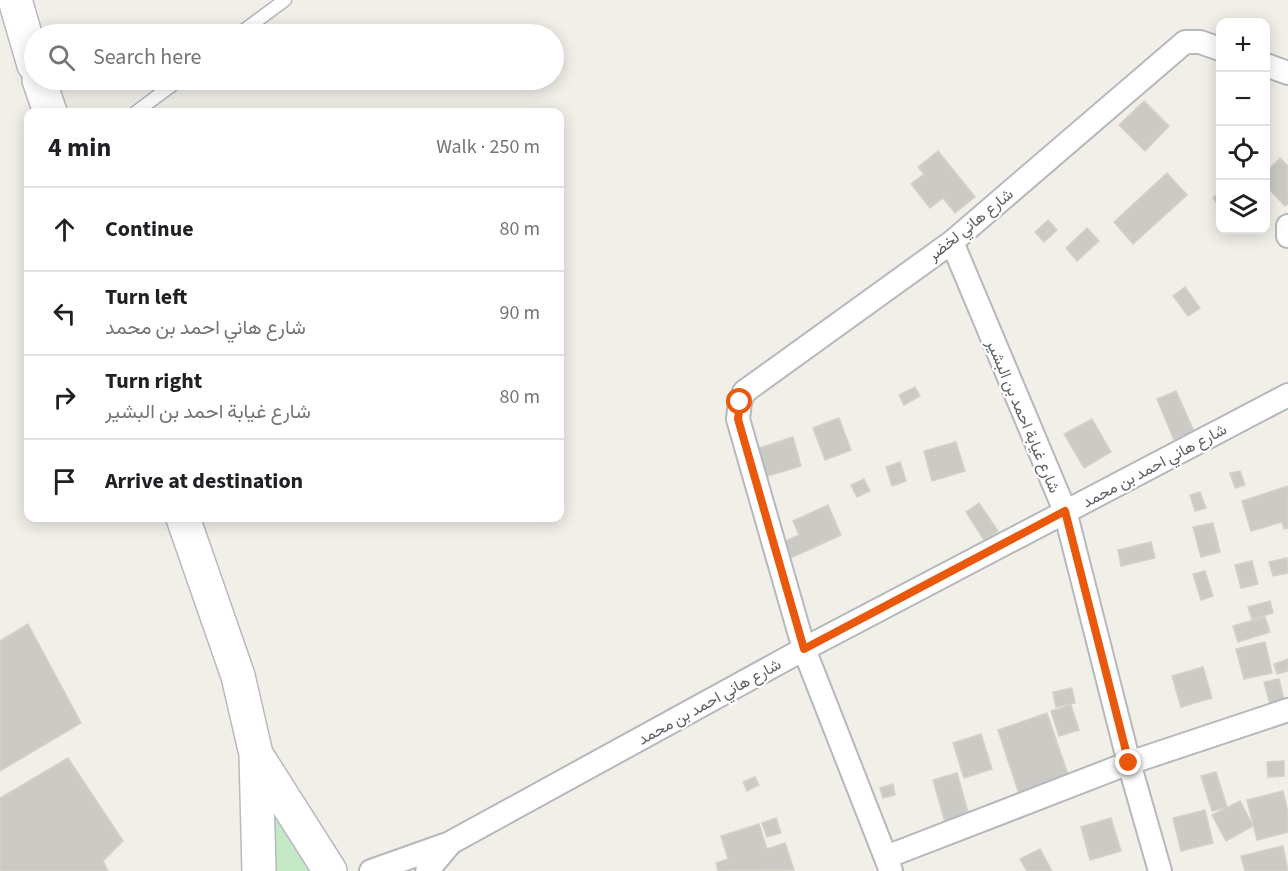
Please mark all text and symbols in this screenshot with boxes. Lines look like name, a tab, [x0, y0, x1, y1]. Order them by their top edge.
map controls	[1216, 18, 1270, 234]
button: +	[1216, 18, 1270, 72]
search box	[24, 24, 564, 90]
icon: search	[45, 41, 78, 74]
text: Search here	[93, 41, 201, 73]
button: −	[1216, 72, 1270, 126]
button: locate	[1216, 126, 1270, 180]
text: 4 min	[48, 129, 111, 166]
text: Walk · 250 m	[436, 133, 540, 161]
button: layers	[1216, 180, 1270, 234]
street label: شارع هاني لخضر	[922, 183, 1019, 268]
icon: ahead	[48, 213, 81, 246]
text: Continue	[105, 213, 194, 245]
text: 80 m	[500, 215, 540, 243]
text: Turn left	[105, 281, 187, 313]
icon: left	[48, 297, 81, 330]
text: 90 m	[500, 299, 540, 327]
text: شارع هاني احمد بن محمد	[105, 314, 306, 342]
street label: شارع غيابة احمد بن البشير	[980, 335, 1065, 496]
text: Turn right	[105, 365, 202, 397]
icon: right	[48, 381, 81, 414]
text: 80 m	[500, 383, 540, 411]
route start	[726, 388, 752, 414]
text: شارع غيابة احمد بن البشير	[105, 398, 311, 426]
street label: شارع هاني احمد بن محمد	[1078, 418, 1232, 515]
icon: arrive	[48, 465, 81, 498]
text: Arrive at destination	[105, 465, 303, 497]
street label: شارع هاني احمد بن محمد	[634, 653, 786, 752]
route end	[1115, 749, 1141, 775]

